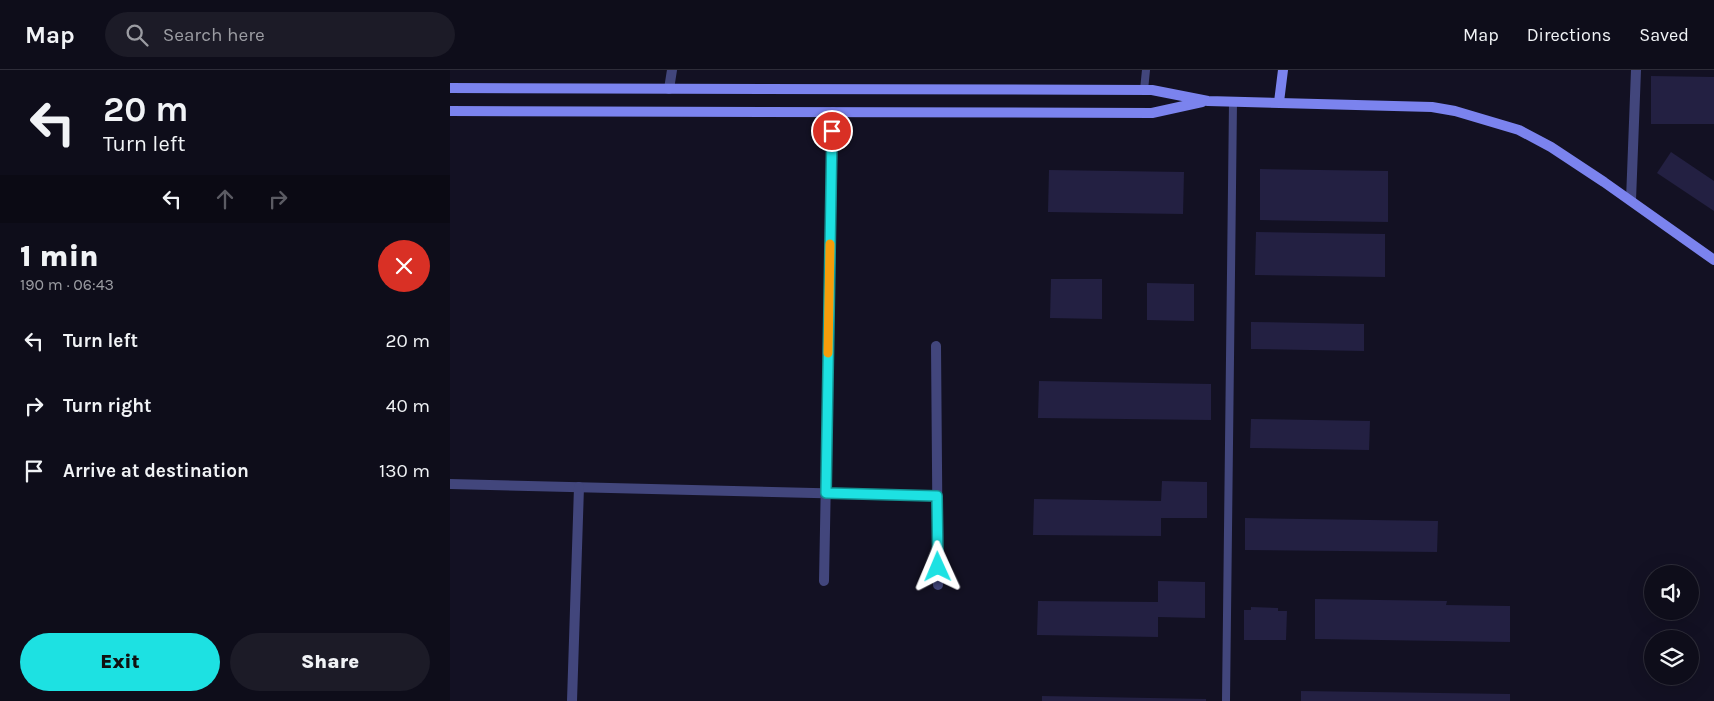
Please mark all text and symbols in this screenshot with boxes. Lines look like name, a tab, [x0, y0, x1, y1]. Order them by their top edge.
search box	[105, 12, 455, 57]
text: Map	[25, 21, 75, 49]
icon: search	[123, 21, 151, 49]
text: Search here	[163, 24, 265, 46]
text: Map	[1463, 24, 1499, 46]
text: Directions	[1527, 24, 1611, 46]
text: Saved	[1639, 24, 1689, 46]
text: 20 m	[103, 89, 188, 130]
icon: left	[20, 90, 85, 155]
pin	[811, 110, 853, 152]
icon: arrive	[818, 117, 846, 145]
text: Turn left	[103, 131, 186, 157]
icon: left	[158, 185, 186, 213]
icon: ahead	[211, 185, 239, 213]
icon: right	[264, 185, 292, 213]
text: 1 min	[20, 238, 99, 274]
button: close	[378, 240, 430, 292]
text: 190 m · 06:43	[20, 275, 114, 294]
icon: left	[20, 327, 48, 355]
text: Turn left	[63, 330, 138, 352]
text: 20 m	[385, 330, 430, 352]
icon: right	[20, 392, 48, 420]
text: Turn right	[63, 395, 152, 417]
text: 40 m	[386, 395, 430, 417]
icon: arrive	[20, 457, 48, 485]
text: Arrive at destination	[63, 460, 249, 482]
text: 130 m	[379, 460, 430, 482]
position arrow	[911, 540, 963, 592]
map controls	[1644, 565, 1699, 685]
button: sound	[1644, 565, 1699, 620]
button: layers	[1644, 630, 1699, 685]
button: Exit	[20, 633, 220, 691]
button: Share	[230, 633, 430, 691]

